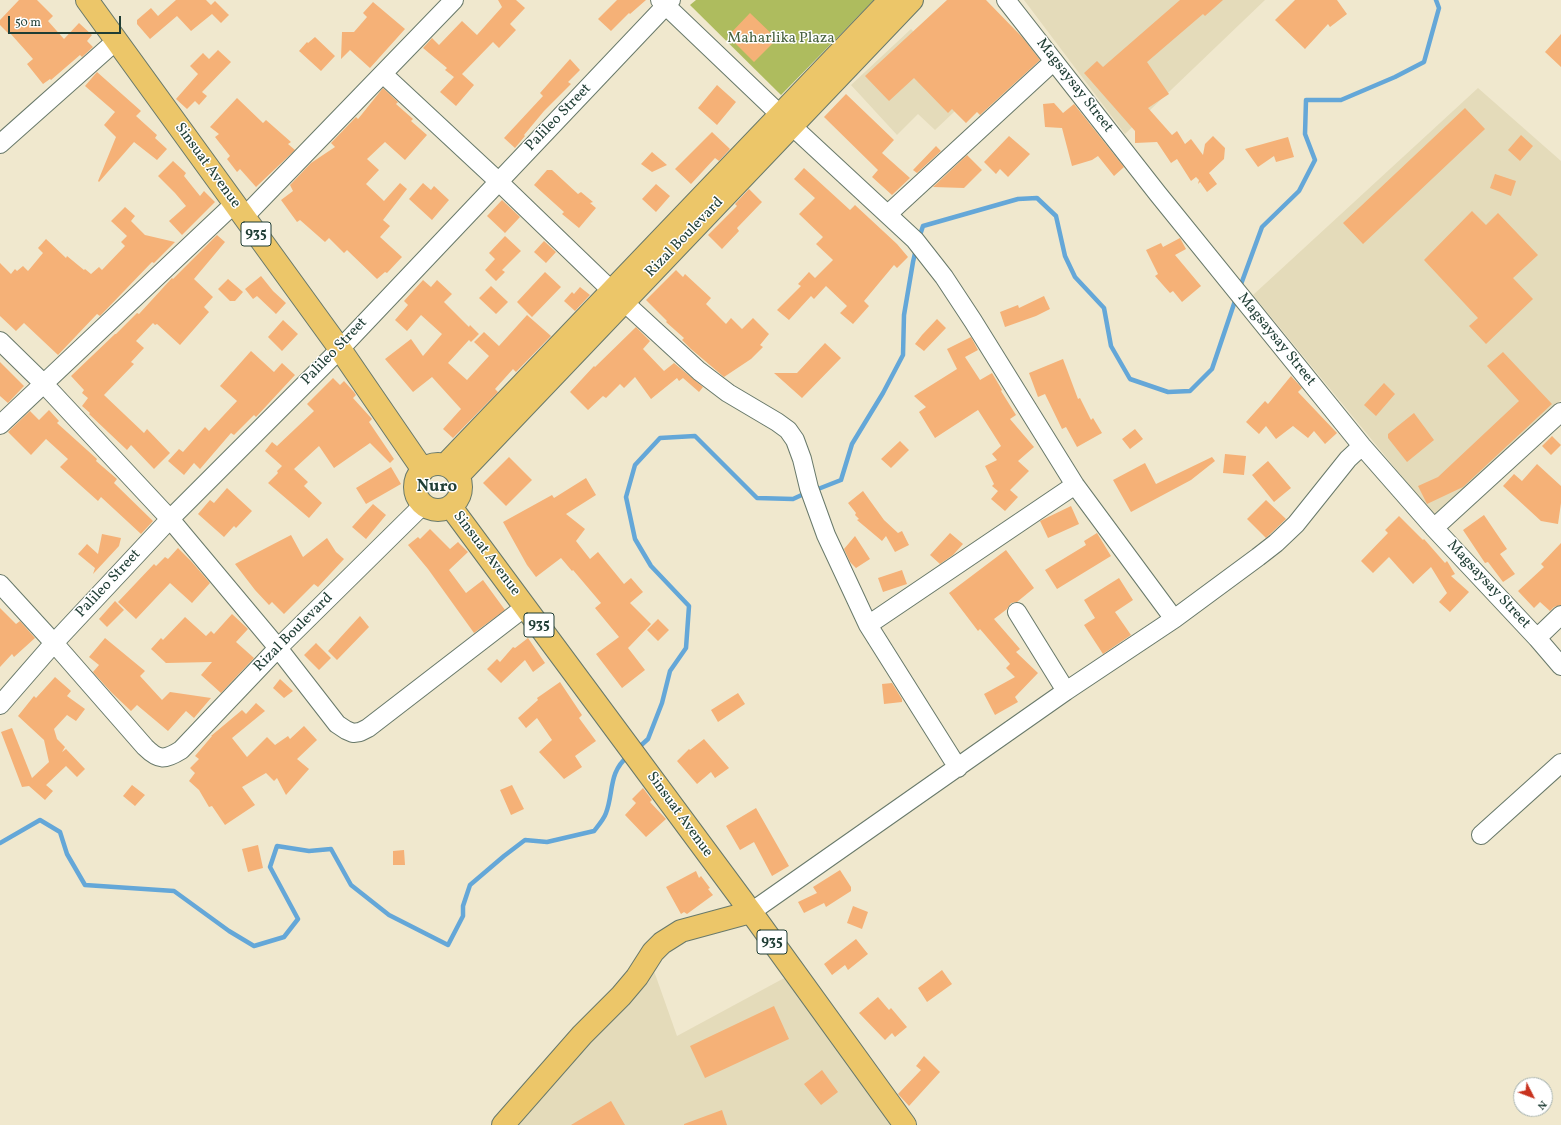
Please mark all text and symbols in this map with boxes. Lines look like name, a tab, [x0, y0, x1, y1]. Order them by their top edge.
scale bar	[10, 8, 123, 34]
text: 50 m	[15, 15, 41, 31]
park label: Maharlika Plaza	[727, 30, 835, 48]
street label: Magsaysay Street	[1032, 35, 1116, 137]
street label: Palileo Street	[522, 80, 596, 156]
street label: Sinsuat Avenue	[170, 120, 244, 212]
street label: Rizal Boulevard	[642, 194, 728, 282]
road number: 935	[241, 222, 271, 246]
street label: Magsaysay Street	[1233, 290, 1319, 390]
street label: Palileo Street	[298, 314, 372, 390]
district label: Nuro	[417, 478, 457, 498]
street label: Sinsuat Avenue	[448, 508, 524, 600]
street label: Magsaysay Street	[1442, 537, 1534, 633]
street label: Palileo Street	[73, 546, 145, 622]
street label: Rizal Boulevard	[251, 590, 337, 676]
road number: 935	[524, 613, 554, 637]
street label: Sinsuat Avenue	[642, 769, 716, 861]
road number: 935	[757, 930, 787, 954]
north arrow	[1513, 1077, 1553, 1117]
text: N	[1533, 1097, 1550, 1113]

